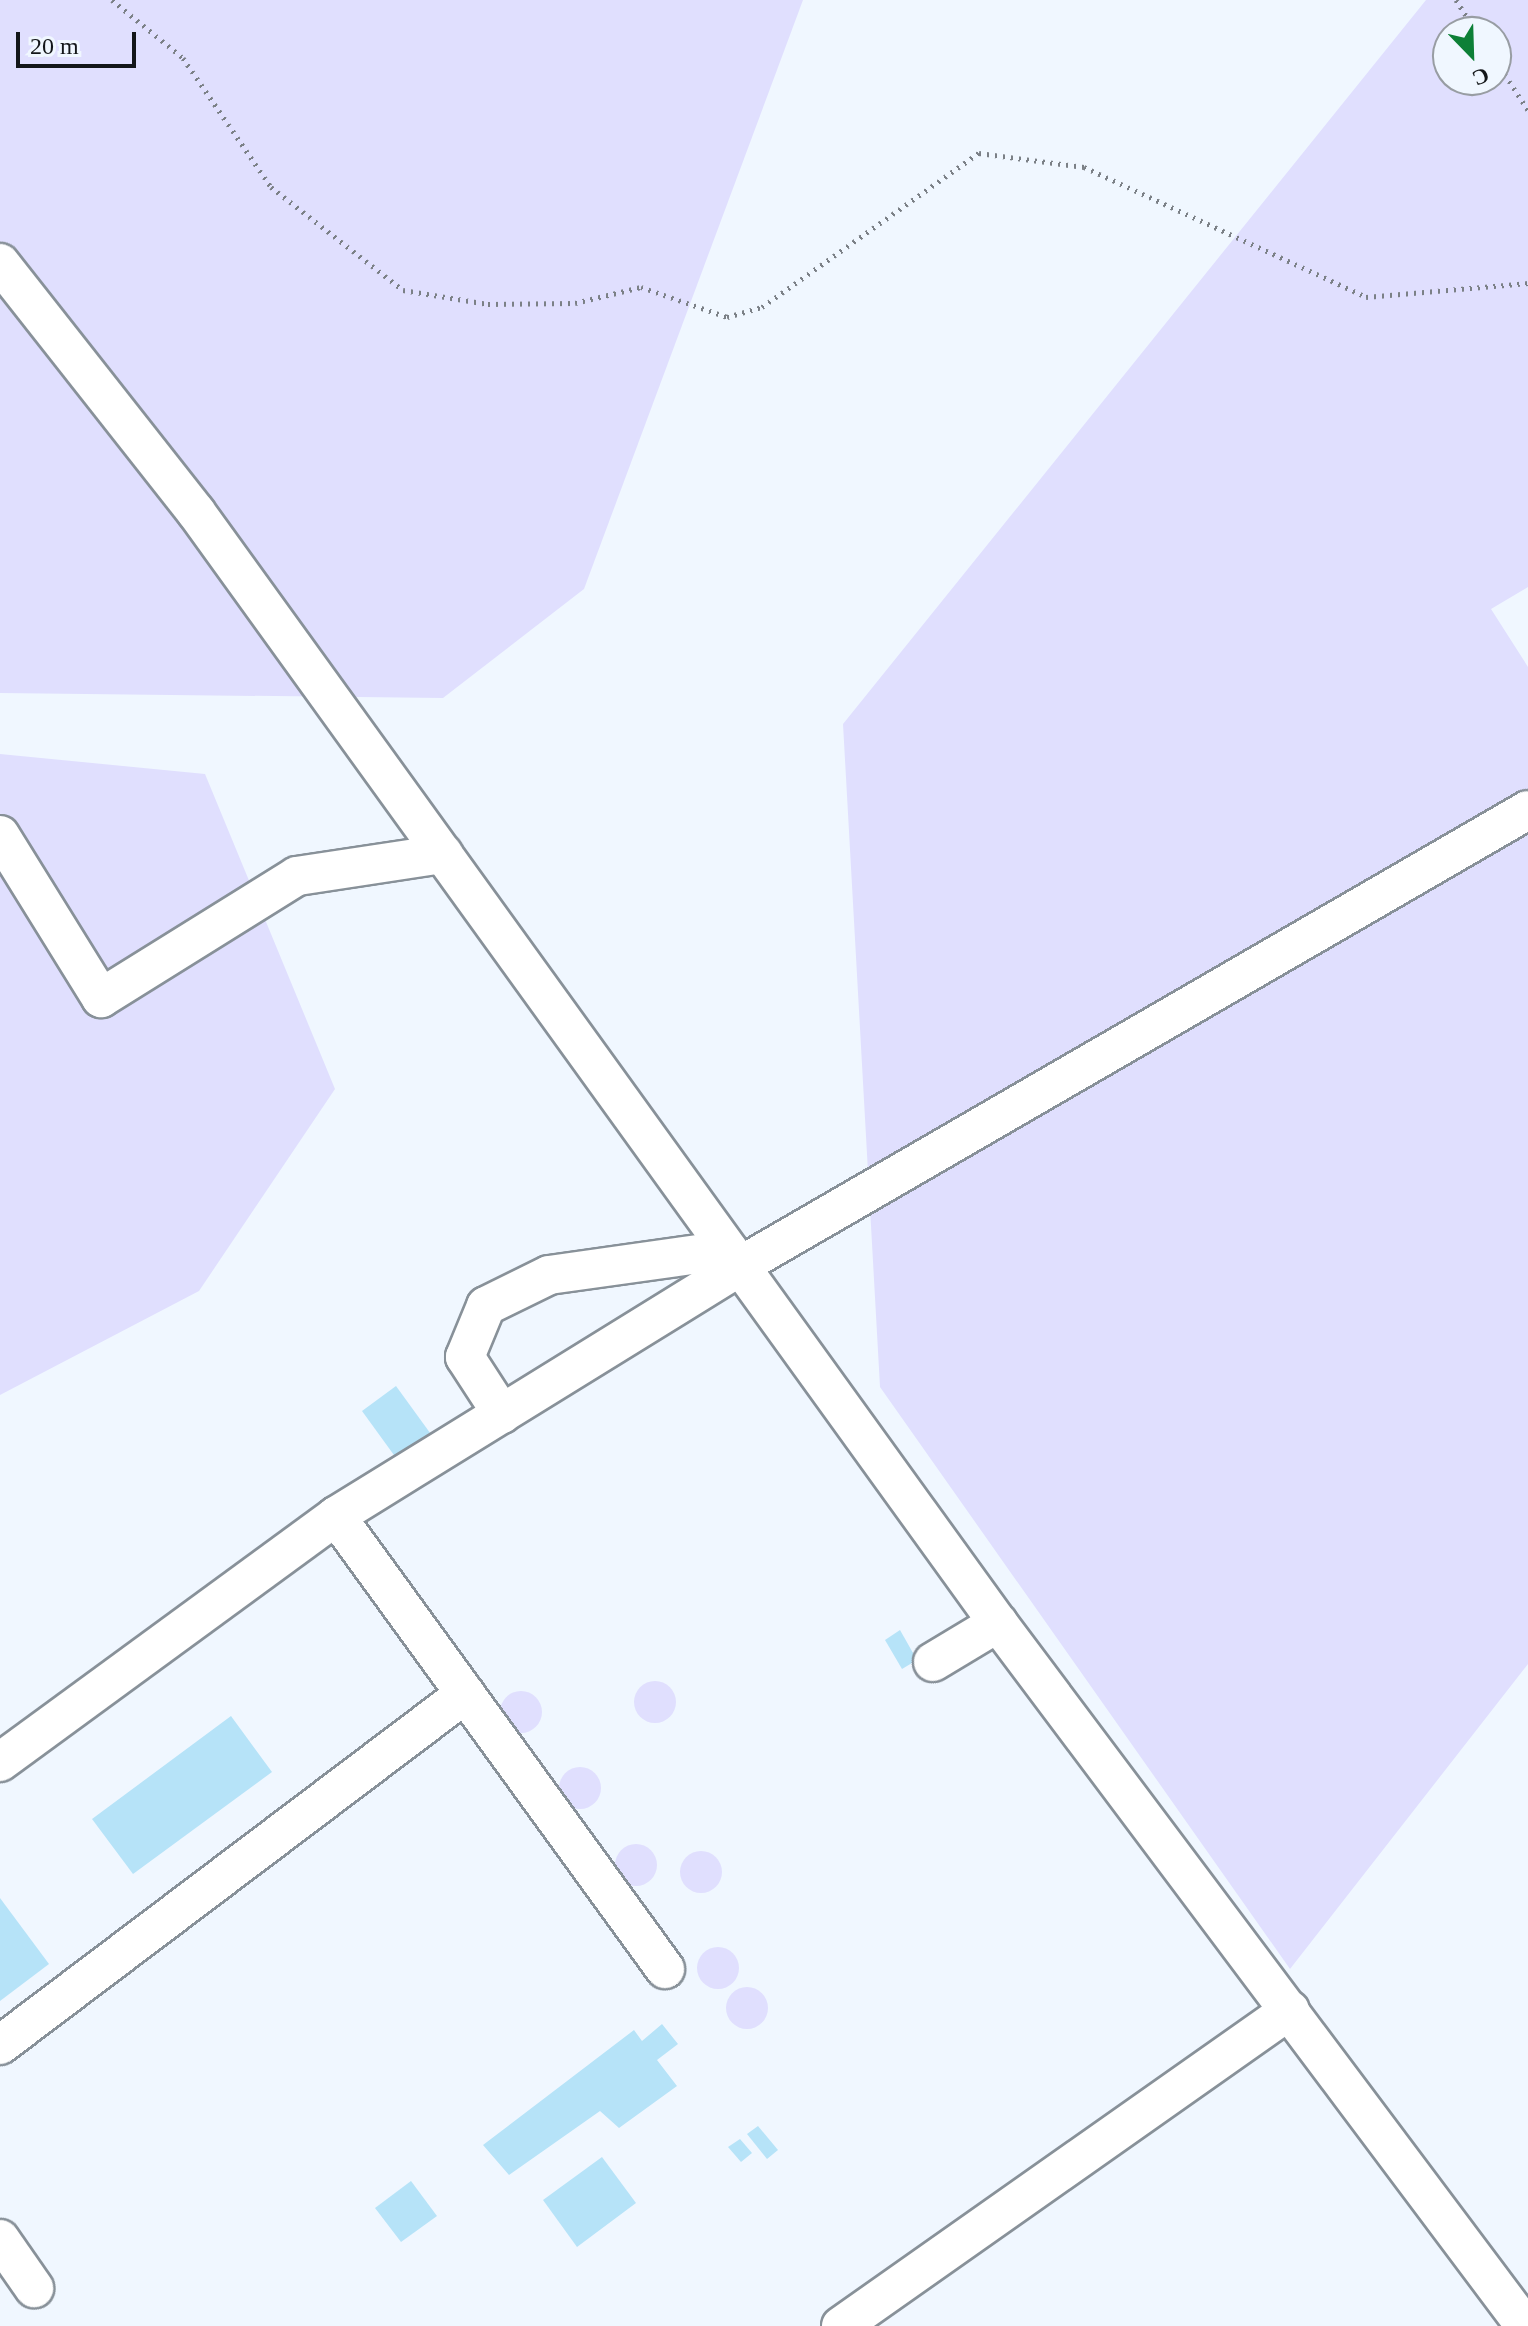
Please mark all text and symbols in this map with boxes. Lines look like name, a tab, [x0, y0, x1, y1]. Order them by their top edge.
scale bar	[20, 16, 140, 66]
north arrow	[1432, 16, 1512, 96]
text: 20 m	[30, 33, 79, 59]
text: С	[1469, 62, 1493, 91]

